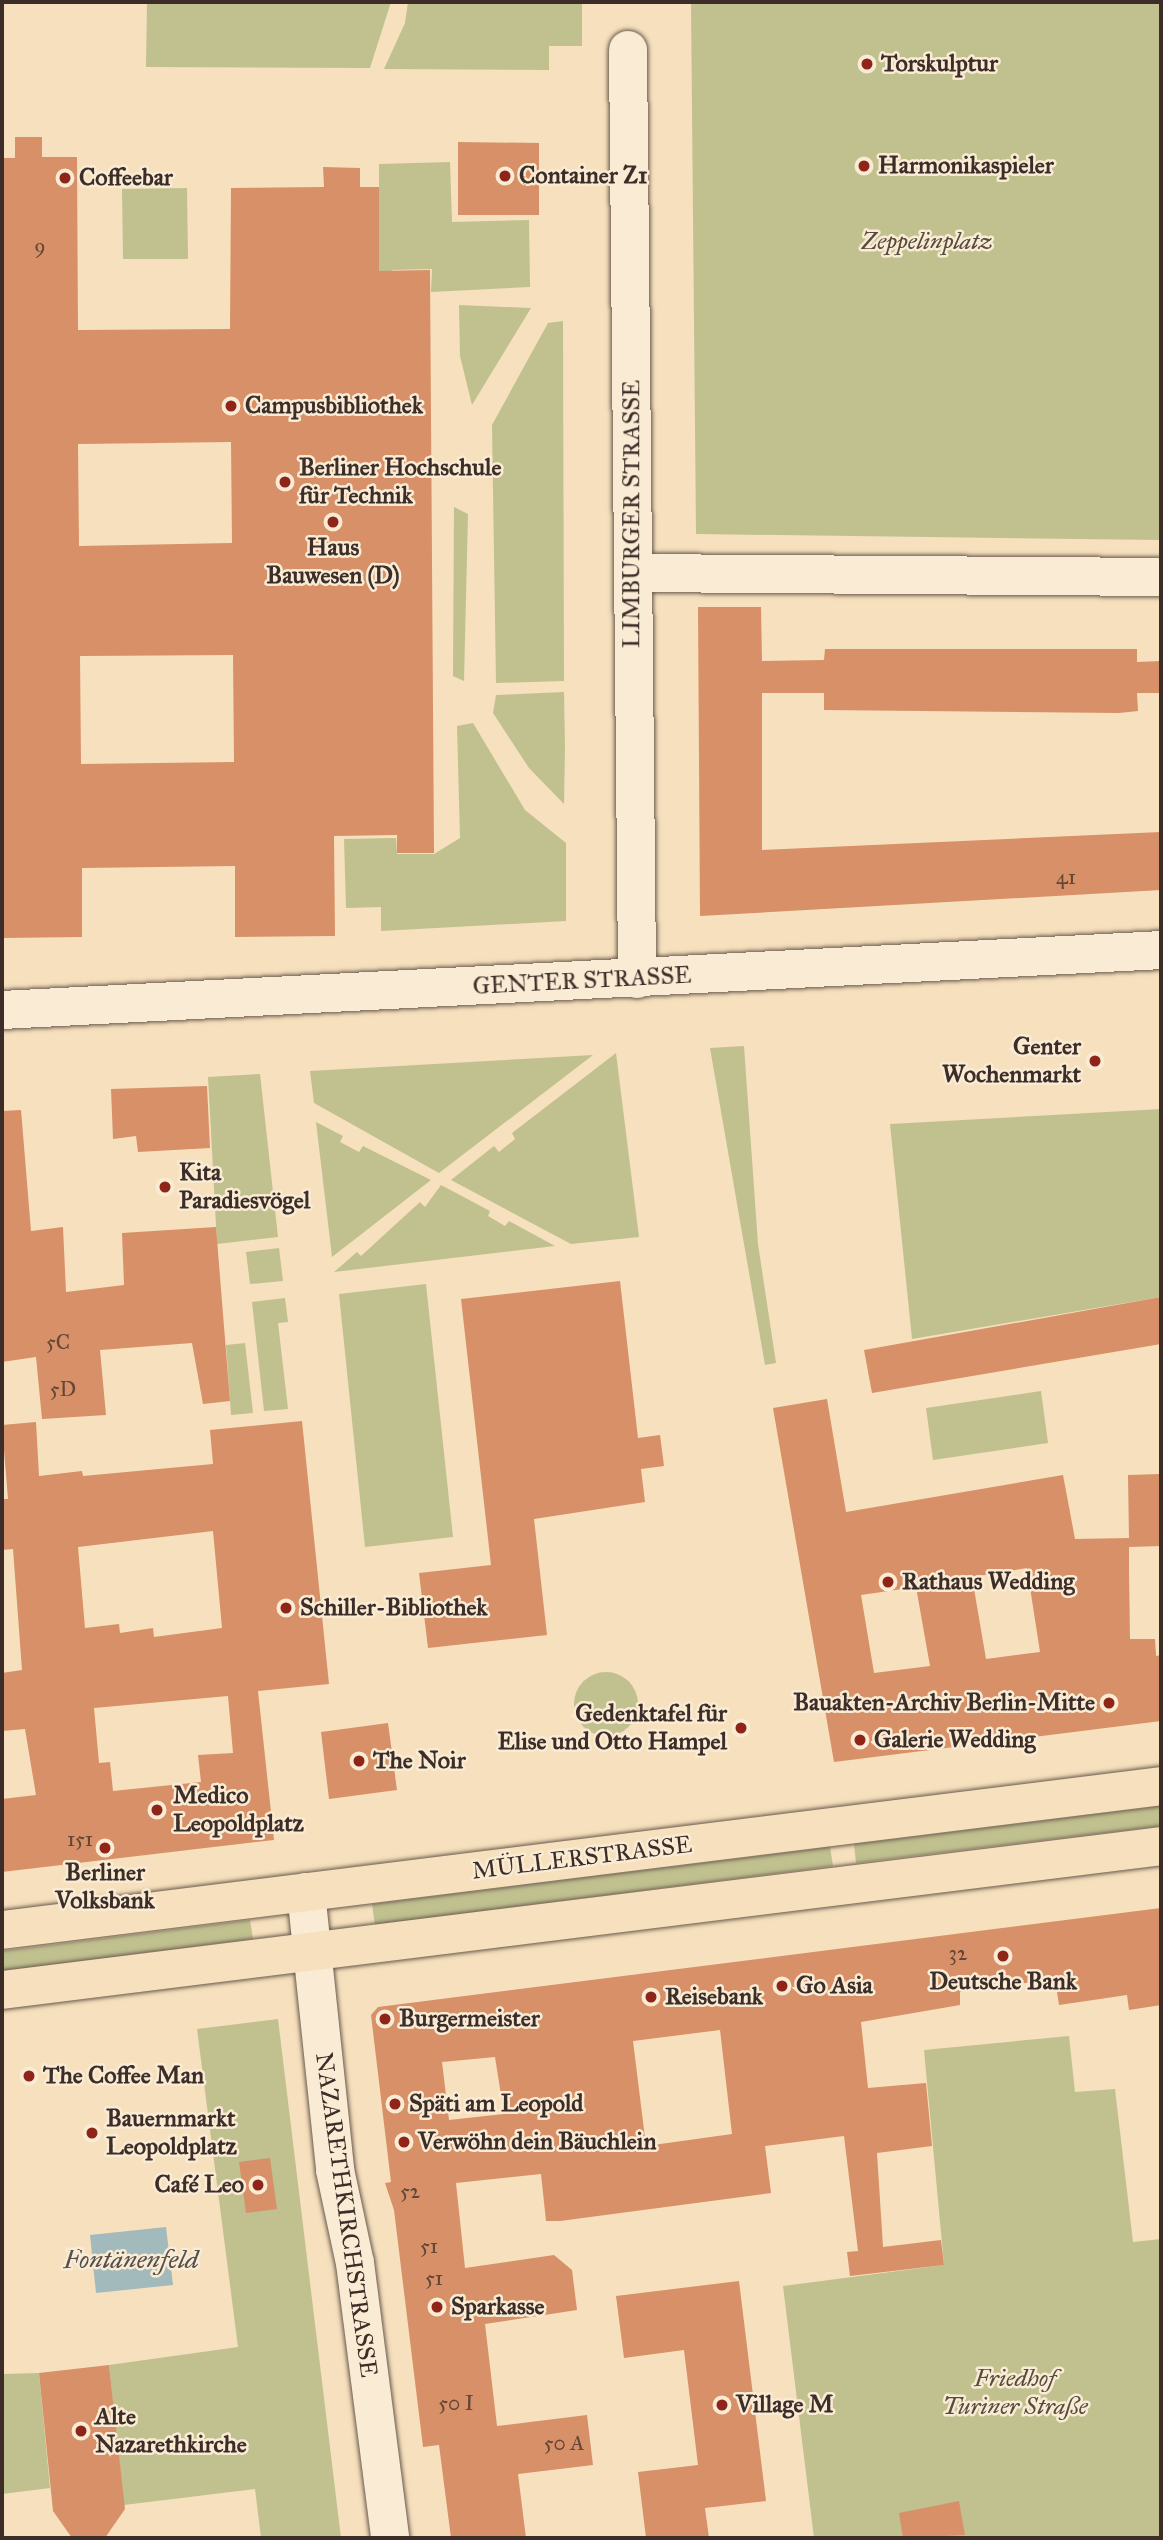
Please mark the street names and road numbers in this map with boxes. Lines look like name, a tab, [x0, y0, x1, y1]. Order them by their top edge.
street label: LIMBURGER STRASSE	[618, 380, 646, 648]
street label: GENTER STRASSE	[472, 961, 692, 1001]
street label: MÜLLERSTRASSE	[470, 1830, 694, 1886]
street label: NAZARETHKIRCHSTRASSE	[309, 2051, 383, 2379]

